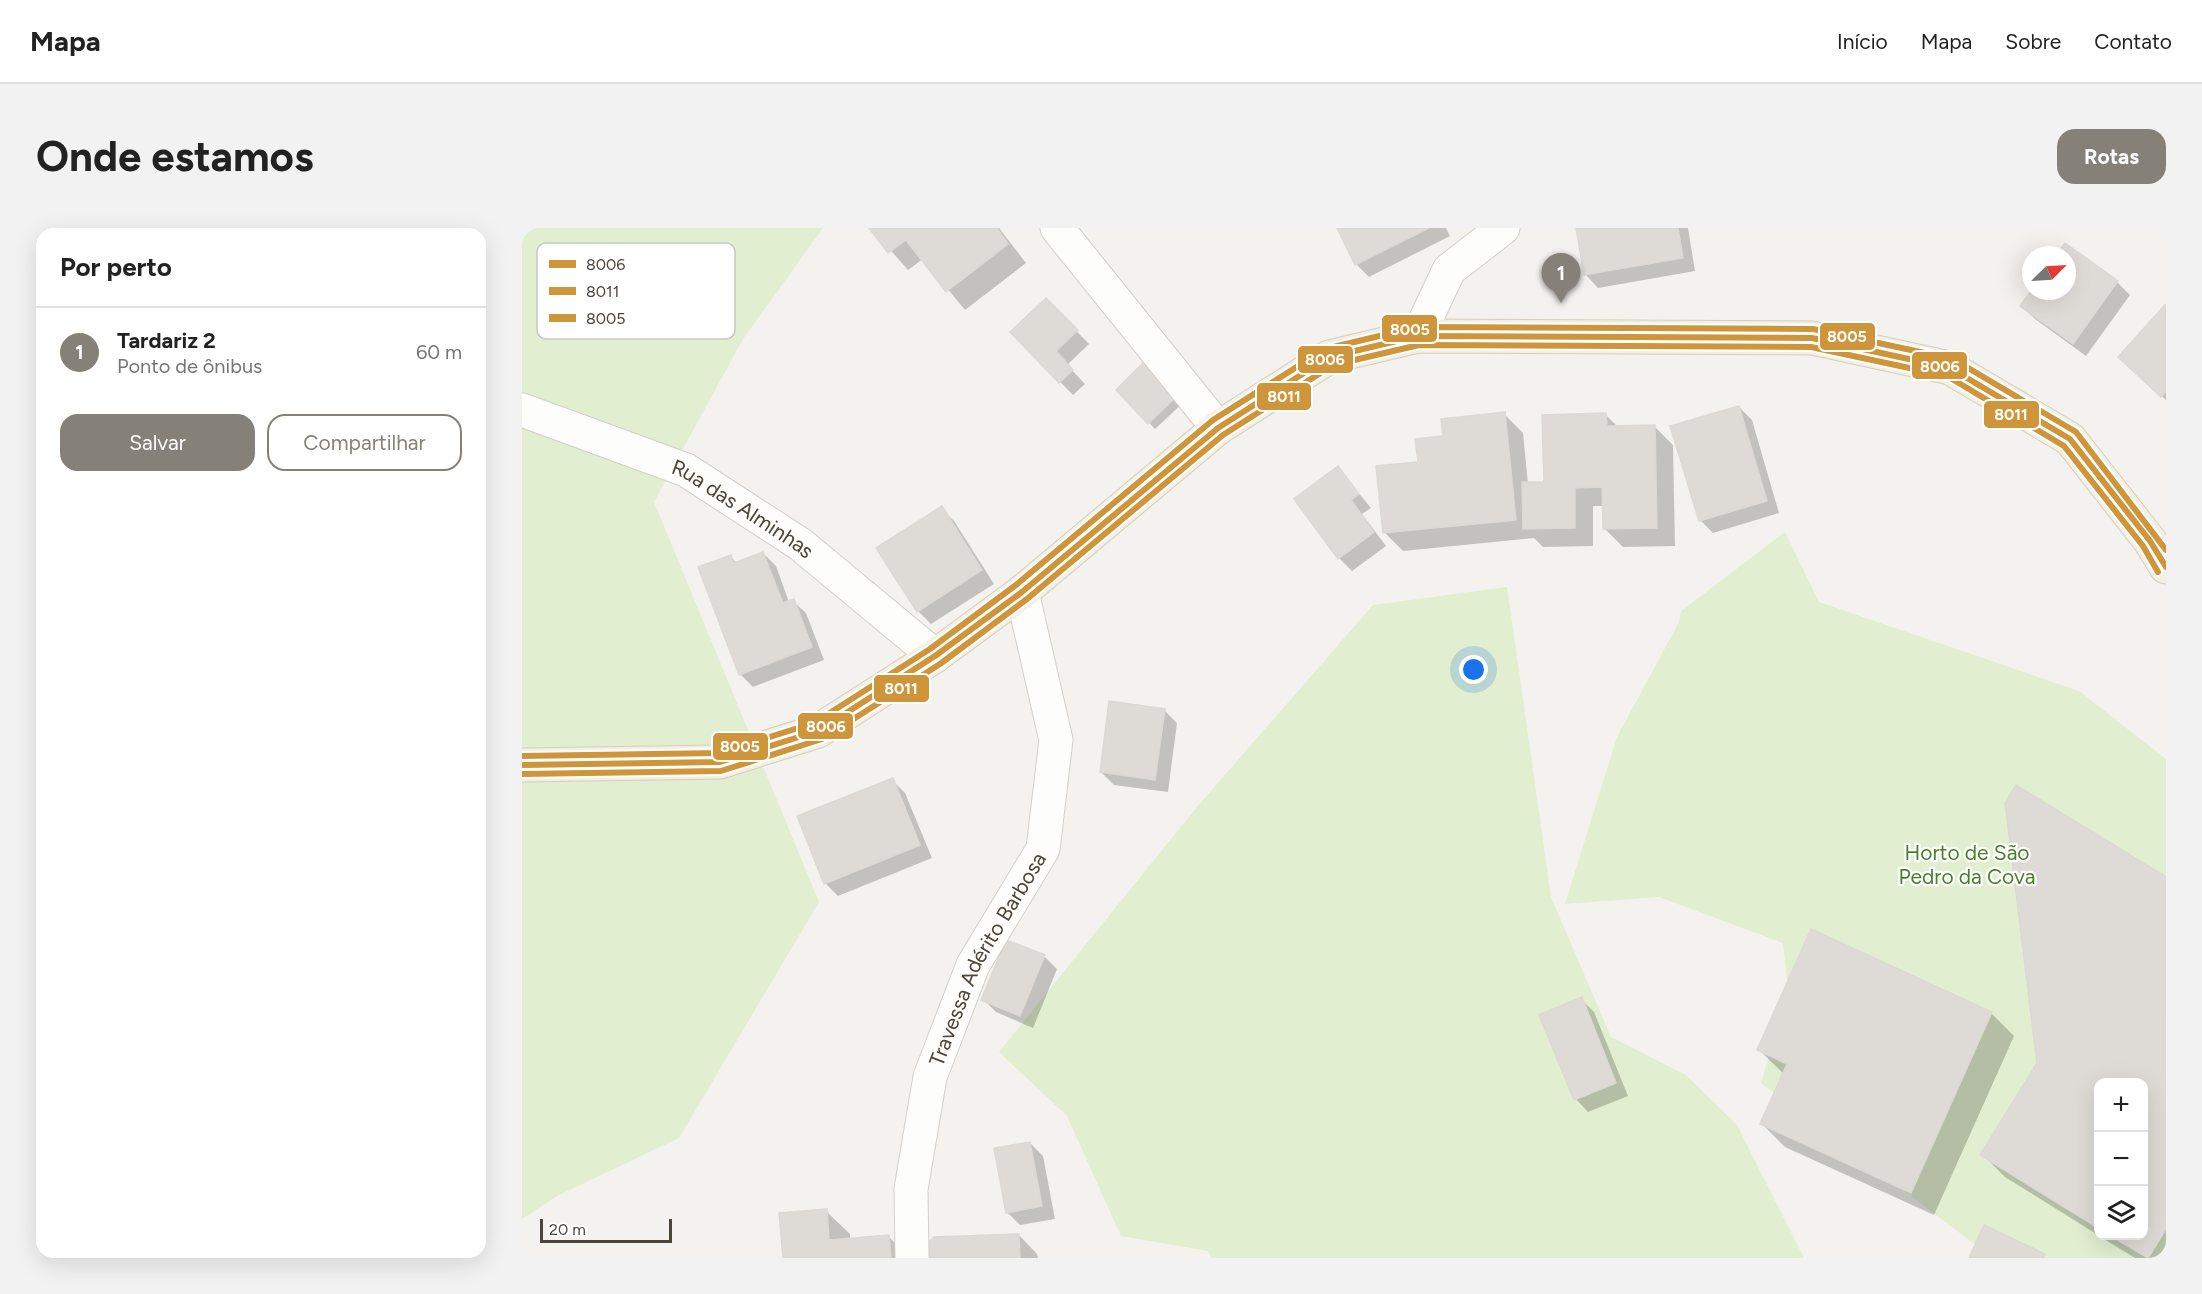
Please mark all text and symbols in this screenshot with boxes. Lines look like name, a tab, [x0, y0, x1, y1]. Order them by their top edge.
text: Mapa	[30, 24, 101, 58]
text: Início	[1837, 29, 1888, 54]
text: Mapa	[1921, 29, 1972, 54]
text: Sobre	[2005, 29, 2061, 54]
text: Contato	[2094, 29, 2172, 54]
button: Rotas	[2057, 129, 2166, 184]
text: Onde estamos	[36, 131, 314, 182]
legend	[537, 243, 735, 339]
north arrow	[2022, 246, 2076, 300]
text: Por perto	[60, 251, 172, 283]
pin: 1	[1542, 254, 1580, 303]
text: 8006	[586, 255, 625, 274]
text: 8011	[586, 282, 619, 301]
text: 8005	[586, 309, 626, 328]
line badge: 8005	[1381, 314, 1438, 343]
text: 8005	[1390, 320, 1430, 339]
line badge: 8005	[1819, 322, 1876, 351]
text: Tardariz 2	[117, 327, 216, 354]
text: 8005	[1827, 327, 1867, 346]
text: 1	[75, 340, 84, 364]
text: 60 m	[416, 340, 462, 364]
line badge: 8006	[1297, 345, 1354, 374]
text: 8006	[1305, 350, 1345, 369]
line badge: 8006	[1911, 351, 1968, 380]
text: Ponto de ônibus	[117, 354, 262, 378]
text: 8006	[1920, 357, 1960, 376]
line badge: 8011	[1256, 382, 1312, 411]
text: 8011	[1267, 387, 1301, 406]
line badge: 8011	[1983, 400, 2040, 429]
text: 8011	[1994, 405, 2028, 424]
button: Salvar	[60, 414, 255, 471]
button: Compartilhar	[267, 414, 462, 471]
street label: Rua das Alminhas	[669, 454, 819, 563]
your location	[1459, 655, 1488, 684]
line badge: 8011	[873, 674, 930, 703]
text: 8011	[884, 679, 918, 698]
line badge: 8006	[797, 712, 854, 740]
text: 8006	[806, 717, 846, 736]
line badge: 8005	[712, 732, 769, 761]
text: 8005	[720, 737, 760, 756]
park label: Horto de São Pedro da Cova	[1899, 840, 2035, 889]
street label: Travessa Adérito Barbosa	[923, 847, 1051, 1069]
map controls	[2094, 1078, 2148, 1240]
button: +	[2094, 1078, 2148, 1132]
button: −	[2094, 1132, 2148, 1186]
button: layers	[2094, 1186, 2148, 1240]
scale bar	[540, 1216, 672, 1244]
text: 20 m	[549, 1220, 586, 1239]

